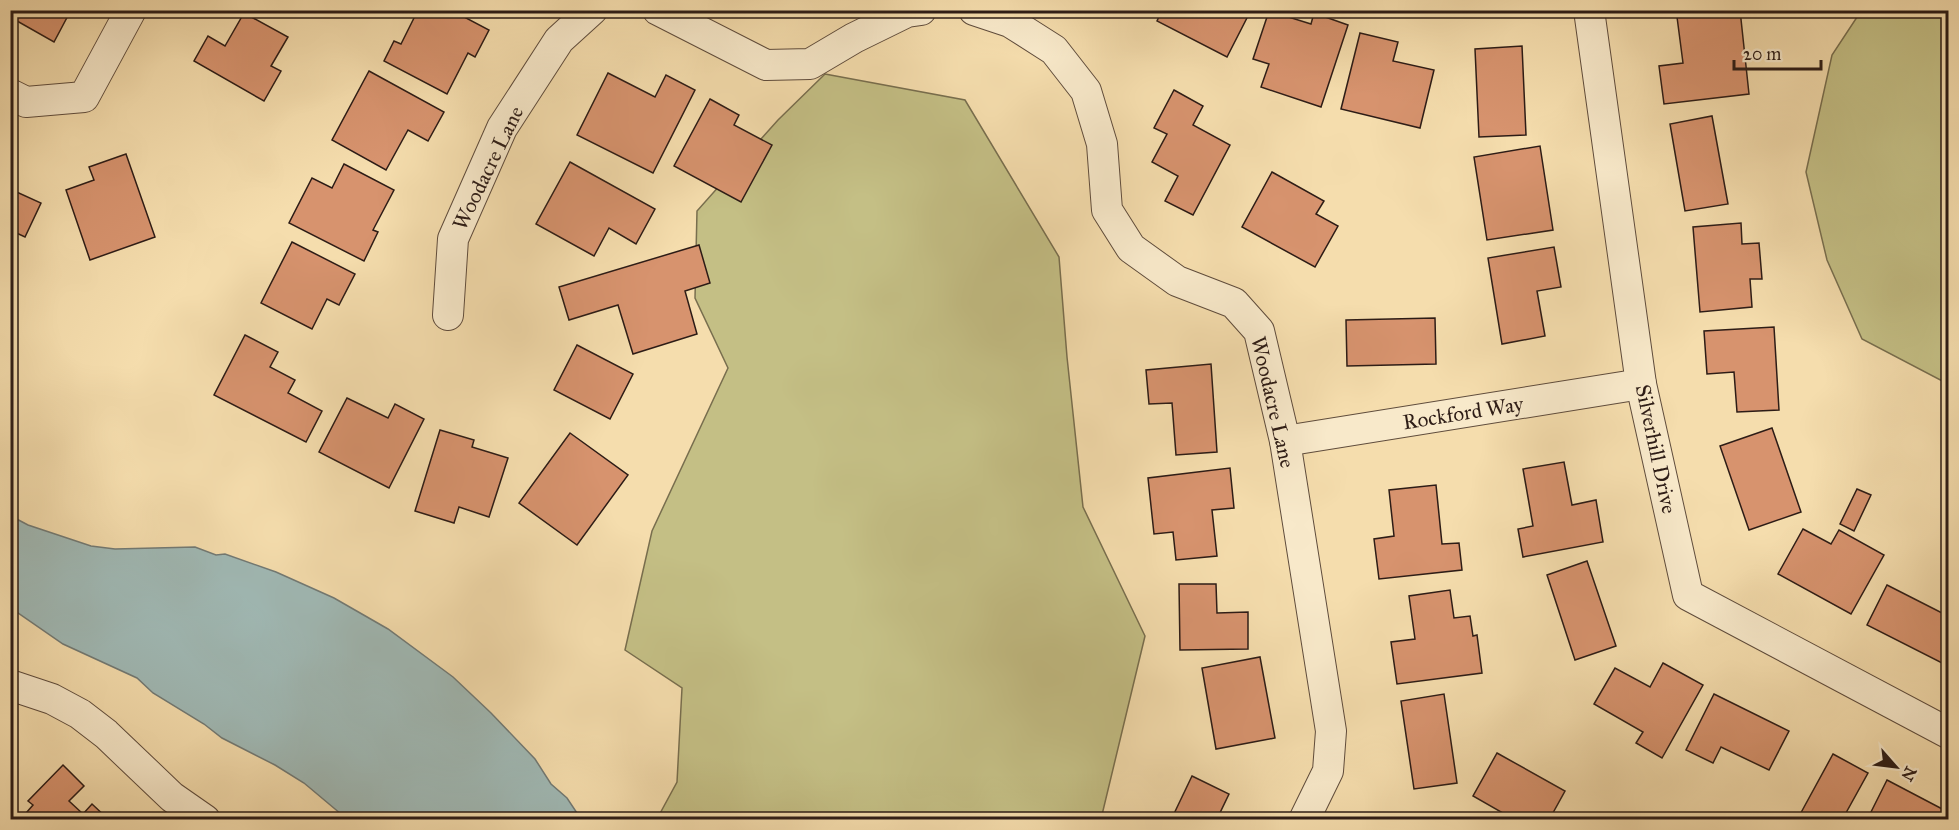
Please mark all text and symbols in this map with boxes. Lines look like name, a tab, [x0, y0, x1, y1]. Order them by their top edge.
scale bar	[1734, 33, 1821, 71]
text: 20 m	[1743, 43, 1781, 65]
street label: Woodacre Lane	[447, 102, 529, 234]
street label: Woodacre Lane	[1245, 334, 1301, 471]
street label: Silverhill Drive	[1630, 382, 1682, 516]
street label: Rockford Way	[1401, 390, 1526, 435]
north arrow	[1866, 737, 1926, 797]
text: N	[1897, 763, 1920, 785]

